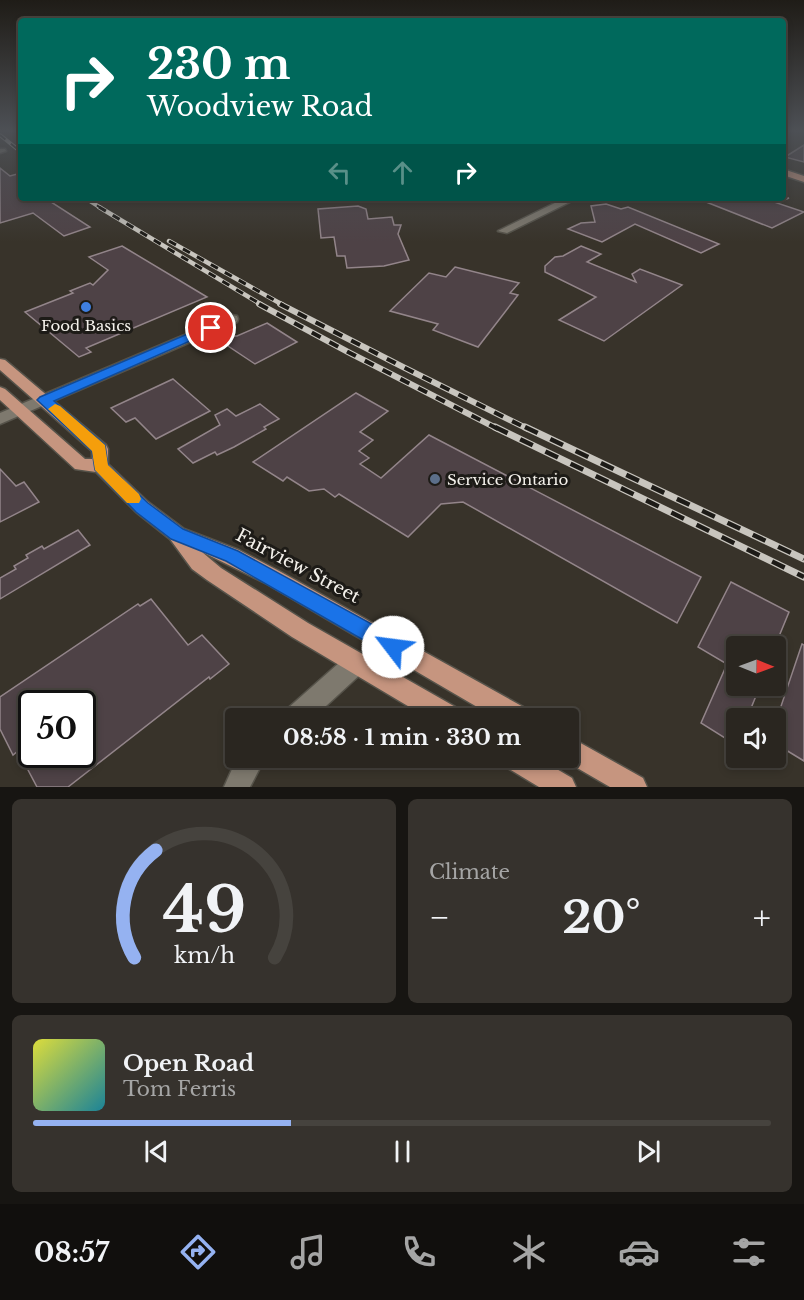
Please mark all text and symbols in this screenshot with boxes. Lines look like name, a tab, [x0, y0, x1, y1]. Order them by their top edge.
text: 230 m	[147, 38, 290, 90]
icon: right	[48, 42, 126, 120]
text: Woodview Road	[147, 90, 373, 123]
icon: left	[323, 156, 356, 189]
icon: ahead	[386, 156, 419, 189]
icon: right	[449, 156, 482, 189]
marker: Food Basics	[79, 300, 93, 314]
pin	[185, 302, 236, 353]
icon: arrive	[194, 311, 227, 344]
place label: Food Basics	[41, 316, 131, 335]
place label: Service Ontario	[447, 470, 568, 489]
marker: Service Ontario	[428, 472, 442, 486]
street label: Fairview Street	[232, 524, 364, 608]
position arrow	[361, 615, 425, 679]
north arrow	[726, 636, 786, 696]
map controls	[726, 636, 786, 768]
speed limit sign: 50	[18, 690, 96, 768]
button: sound	[726, 708, 786, 768]
text: 08:58 · 1 min · 330 m	[283, 724, 521, 751]
text: Climate	[429, 860, 510, 884]
text: 49	[162, 871, 246, 949]
text: 20°	[562, 889, 641, 945]
text: −	[429, 897, 450, 938]
text: +	[753, 897, 771, 938]
text: km/h	[174, 942, 235, 969]
text: Open Road	[123, 1050, 254, 1077]
text: Tom Ferris	[123, 1077, 236, 1101]
icon: previous	[140, 1135, 173, 1168]
icon: pause	[386, 1135, 419, 1168]
icon: next	[632, 1135, 665, 1168]
icon: directions	[177, 1231, 219, 1273]
icon: music	[287, 1231, 329, 1273]
icon: phone	[398, 1231, 440, 1273]
icon: climate	[508, 1231, 550, 1273]
icon: car	[618, 1231, 660, 1273]
icon: filters	[728, 1231, 770, 1273]
text: 08:57	[34, 1236, 109, 1269]

